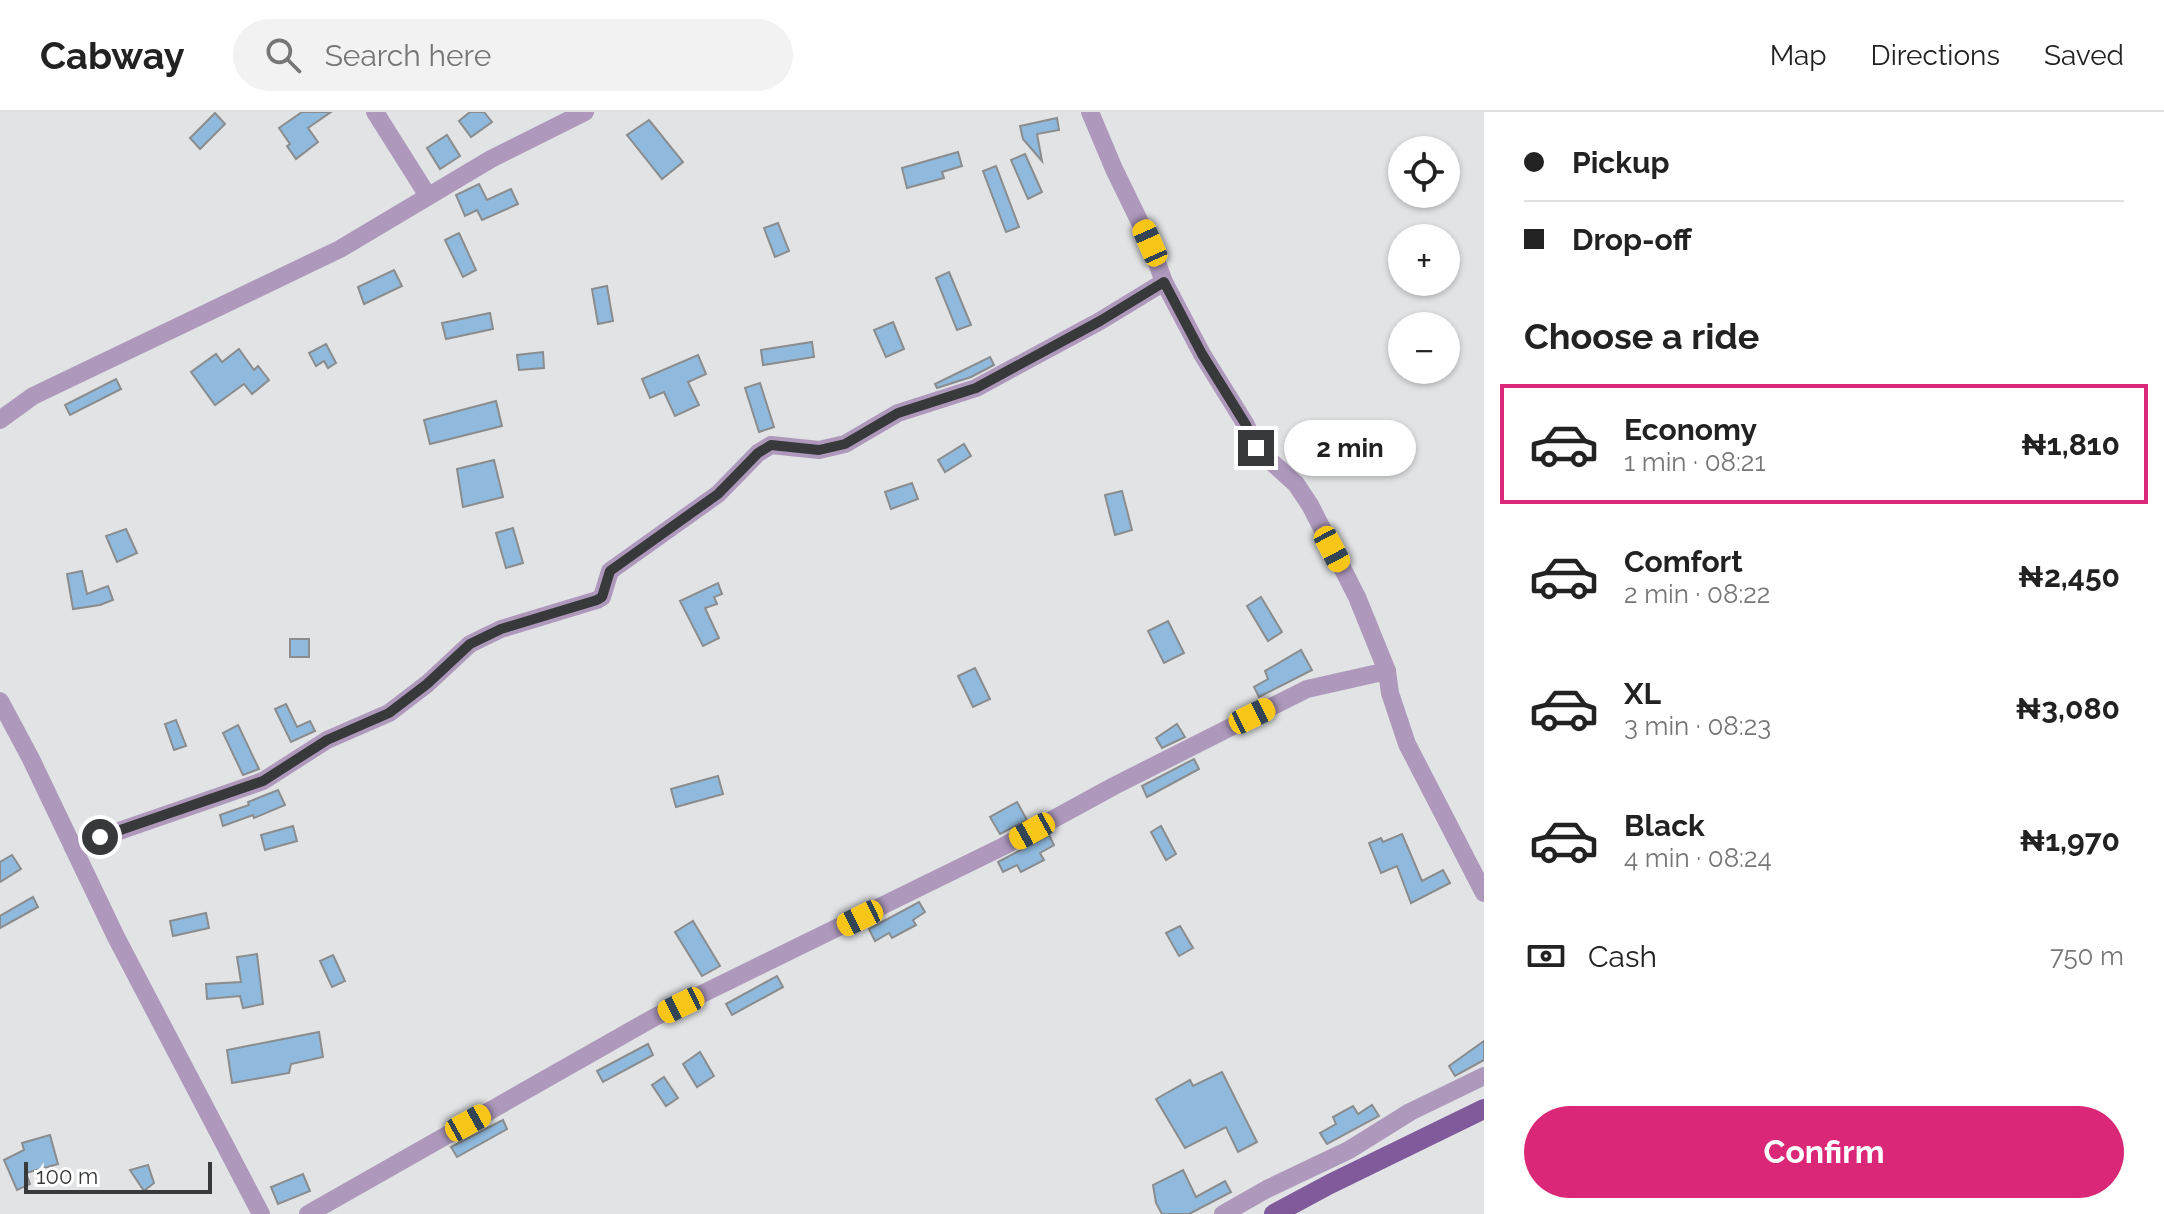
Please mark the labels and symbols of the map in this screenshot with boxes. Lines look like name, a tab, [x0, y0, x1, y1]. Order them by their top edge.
car	[1129, 216, 1171, 270]
callout: 2 min	[1284, 420, 1416, 476]
route end	[1238, 430, 1274, 466]
car	[1310, 522, 1354, 576]
car	[1225, 695, 1279, 737]
car	[1005, 809, 1059, 853]
route start	[82, 819, 118, 855]
car	[833, 897, 887, 939]
car	[654, 984, 708, 1026]
car	[441, 1101, 495, 1145]
scale bar	[24, 1158, 212, 1194]

